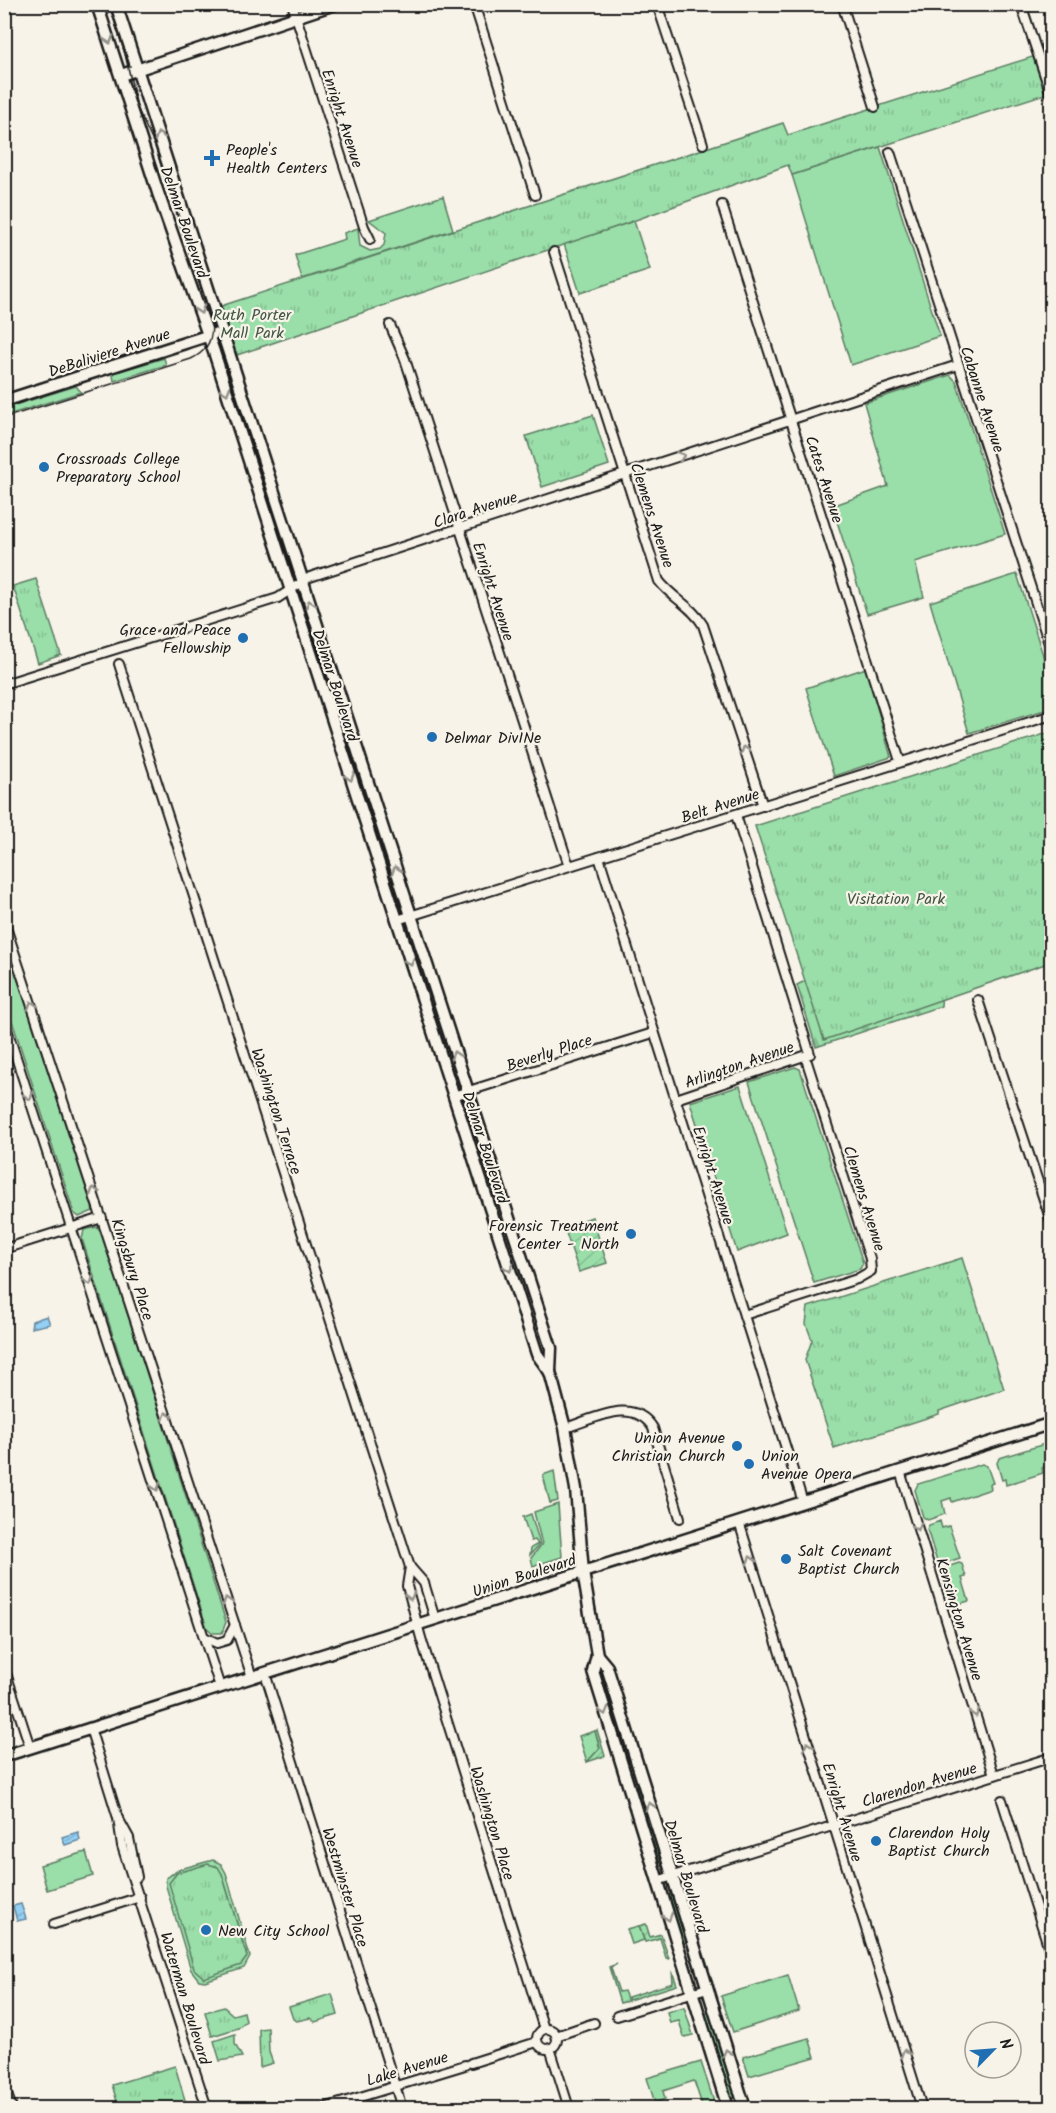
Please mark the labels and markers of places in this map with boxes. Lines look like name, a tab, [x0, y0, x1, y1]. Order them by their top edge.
place label: People's Health Centers	[226, 138, 328, 181]
marker: People's Health Centers	[203, 149, 221, 167]
place label: Crossroads College Preparatory School	[56, 447, 180, 490]
marker: Crossroads College Preparatory School	[37, 460, 51, 474]
place label: Grace and Peace Fellowship	[120, 618, 231, 661]
marker: Grace and Peace Fellowship	[236, 631, 250, 645]
place label: Delmar DivINe	[444, 726, 541, 751]
marker: Delmar DivINe	[425, 730, 439, 744]
place label: Forensic Treatment Center - North	[489, 1214, 620, 1257]
marker: Forensic Treatment Center - North	[624, 1227, 638, 1241]
place label: Union Avenue Christian Church	[612, 1426, 725, 1469]
marker: Union Avenue Christian Church	[730, 1439, 744, 1453]
place label: Union Avenue Opera	[761, 1444, 852, 1487]
marker: Union Avenue Opera	[742, 1457, 756, 1471]
place label: Salt Covenant Baptist Church	[798, 1539, 900, 1582]
marker: Salt Covenant Baptist Church	[779, 1552, 793, 1566]
place label: Clarendon Holy Baptist Church	[888, 1821, 990, 1864]
marker: Clarendon Holy Baptist Church	[869, 1834, 883, 1848]
place label: New City School	[218, 1919, 329, 1944]
marker: New City School	[199, 1923, 213, 1937]

